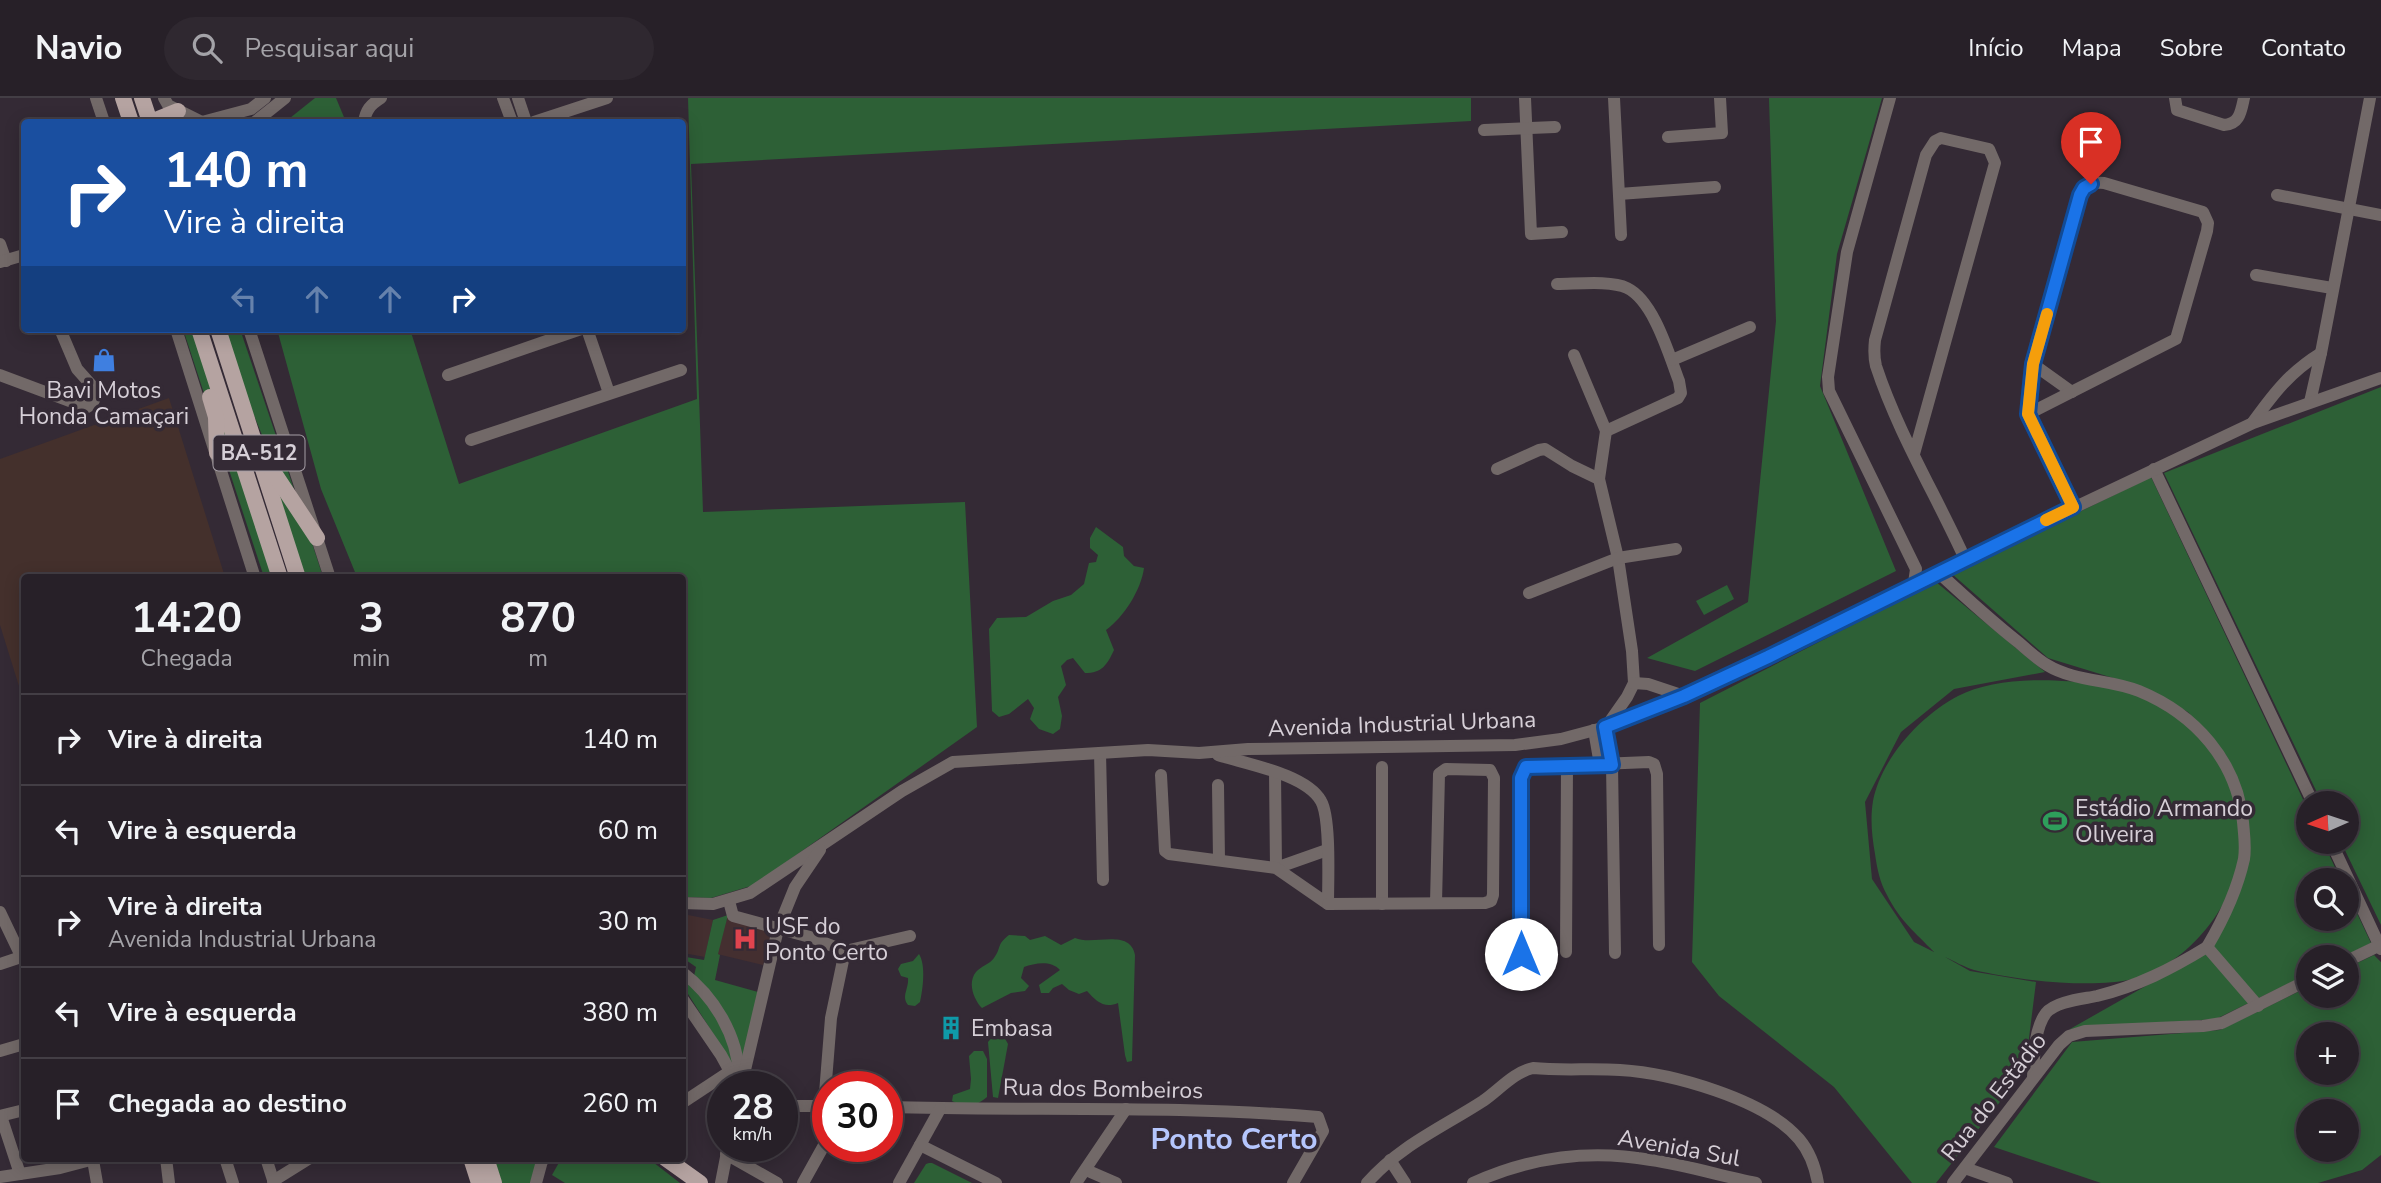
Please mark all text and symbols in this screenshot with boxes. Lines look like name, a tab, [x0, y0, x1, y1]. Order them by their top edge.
search box	[164, 17, 654, 80]
text: Navio	[35, 26, 122, 71]
icon: search	[188, 29, 226, 67]
text: Pesquisar aqui	[244, 31, 414, 66]
text: Início	[1968, 32, 2024, 64]
text: Mapa	[2062, 32, 2122, 64]
text: Sobre	[2160, 32, 2223, 64]
text: Contato	[2261, 32, 2346, 64]
pin	[2061, 112, 2121, 184]
icon: arrive	[2072, 123, 2110, 161]
text: 140 m	[164, 137, 308, 204]
icon: right	[49, 147, 140, 238]
text: Vire à direita	[164, 201, 345, 244]
icon: left	[225, 280, 263, 318]
icon: ahead	[298, 280, 336, 318]
icon: ahead	[371, 280, 409, 318]
icon: right	[444, 280, 482, 318]
shop icon: Bavi Motos Honda Camaçari	[90, 346, 118, 374]
place label: Bavi Motos Honda Camaçari	[19, 375, 189, 432]
road number: BA-512	[214, 436, 304, 470]
text: 14:20	[131, 590, 242, 647]
text: 3	[359, 590, 384, 647]
text: 870	[500, 590, 576, 647]
text: Chegada	[141, 643, 233, 674]
text: min	[352, 643, 390, 674]
text: m	[528, 643, 548, 674]
street label: Avenida Industrial Urbana	[1267, 704, 1537, 744]
icon: right	[49, 721, 87, 759]
text: Vire à direita	[108, 722, 263, 757]
text: 140 m	[582, 722, 658, 757]
north arrow	[2296, 791, 2359, 854]
map controls	[2296, 791, 2359, 1162]
place label: Estádio Armando Oliveira	[2075, 793, 2253, 850]
sports icon: Estádio Armando Oliveira	[2041, 807, 2069, 835]
icon: left	[49, 812, 87, 850]
text: Vire à esquerda	[108, 813, 297, 848]
text: 60 m	[598, 813, 658, 848]
button: search	[2296, 868, 2359, 931]
text: Vire à direita	[108, 889, 263, 924]
icon: right	[49, 903, 87, 941]
text: 30 m	[598, 904, 658, 939]
place label: USF do Ponto Certo	[765, 911, 888, 968]
position arrow	[1484, 917, 1558, 991]
text: Avenida Industrial Urbana	[108, 924, 377, 955]
hospital icon: USF do Ponto Certo	[731, 925, 759, 953]
button: layers	[2296, 945, 2359, 1008]
icon: left	[49, 994, 87, 1032]
text: Vire à esquerda	[108, 995, 297, 1030]
text: 380 m	[582, 995, 658, 1030]
place label: Embasa	[971, 1013, 1053, 1044]
building icon: Embasa	[937, 1014, 965, 1042]
button: +	[2296, 1022, 2359, 1085]
street label: Rua do Estádio	[1934, 1027, 2054, 1167]
speed limit sign: 30	[812, 1071, 903, 1162]
street label: Rua dos Bombeiros	[1002, 1072, 1204, 1106]
text: 28	[731, 1084, 774, 1131]
icon: arrive	[49, 1085, 87, 1123]
text: Chegada ao destino	[108, 1086, 347, 1121]
text: 260 m	[582, 1086, 658, 1121]
button: −	[2296, 1099, 2359, 1162]
district label: Ponto Certo	[1150, 1119, 1318, 1160]
text: km/h	[733, 1122, 772, 1146]
street label: Avenida Sul	[1615, 1122, 1743, 1174]

